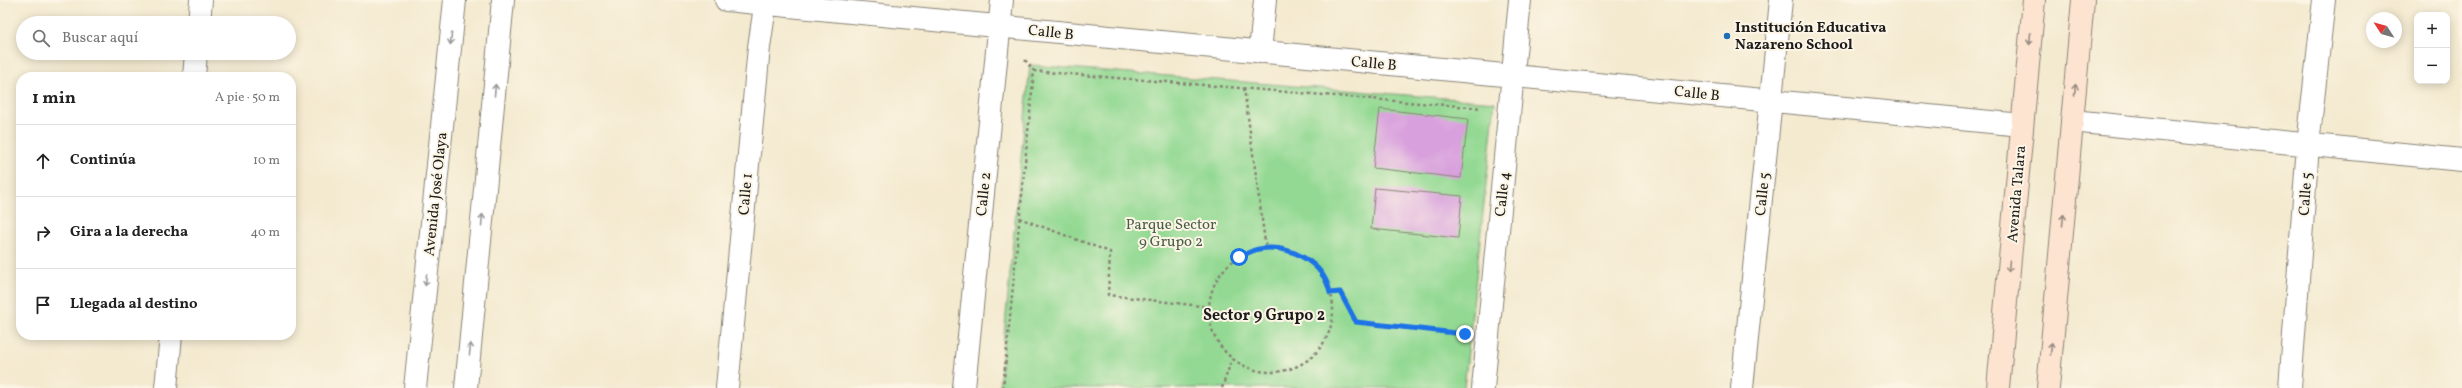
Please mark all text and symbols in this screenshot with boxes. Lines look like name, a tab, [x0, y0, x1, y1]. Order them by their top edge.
north arrow	[2366, 12, 2402, 48]
map controls	[2414, 12, 2450, 84]
button: +	[2414, 12, 2450, 48]
search box	[16, 16, 296, 60]
place label: Institución Educativa Nazareno School	[1735, 18, 1887, 56]
street label: Calle B	[1027, 21, 1075, 46]
icon: search	[30, 27, 52, 49]
text: Buscar aquí	[62, 28, 138, 49]
marker: Institución Educativa Nazareno School	[1722, 31, 1732, 41]
one-way arrow	[447, 32, 455, 45]
one-way arrow	[2027, 32, 2034, 45]
button: −	[2414, 48, 2450, 84]
street label: Calle B	[1350, 52, 1398, 77]
street label: Calle B	[1673, 82, 1721, 107]
one-way arrow	[491, 84, 498, 97]
one-way arrow	[2071, 84, 2078, 97]
text: 1 min	[32, 87, 76, 110]
text: A pie · 50 m	[215, 89, 280, 107]
street label: Avenida José Olaya	[420, 131, 453, 257]
street label: Avenida Talara	[2003, 145, 2032, 244]
icon: ahead	[32, 150, 54, 172]
text: Continúa	[70, 150, 136, 171]
text: 10 m	[253, 152, 280, 170]
street label: Calle 4	[1491, 170, 1516, 218]
street label: Calle 2	[972, 171, 997, 217]
street label: Calle 5	[1751, 171, 1776, 217]
street label: Calle 1	[734, 172, 759, 216]
street label: Calle 5	[2295, 172, 2318, 217]
one-way arrow	[479, 214, 486, 227]
one-way arrow	[2059, 214, 2067, 227]
park label: Parque Sector 9 Grupo 2	[1126, 215, 1216, 253]
icon: right	[32, 222, 54, 244]
text: Gira a la derecha	[70, 222, 188, 243]
text: 40 m	[251, 224, 280, 242]
route start	[1230, 248, 1248, 266]
one-way arrow	[2006, 259, 2013, 272]
one-way arrow	[423, 273, 430, 286]
icon: arrive	[32, 294, 54, 316]
text: Llegada al destino	[70, 294, 198, 315]
district label: Sector 9 Grupo 2	[1203, 305, 1325, 327]
route end	[1456, 325, 1474, 343]
one-way arrow	[466, 343, 474, 356]
one-way arrow	[2048, 343, 2055, 356]

